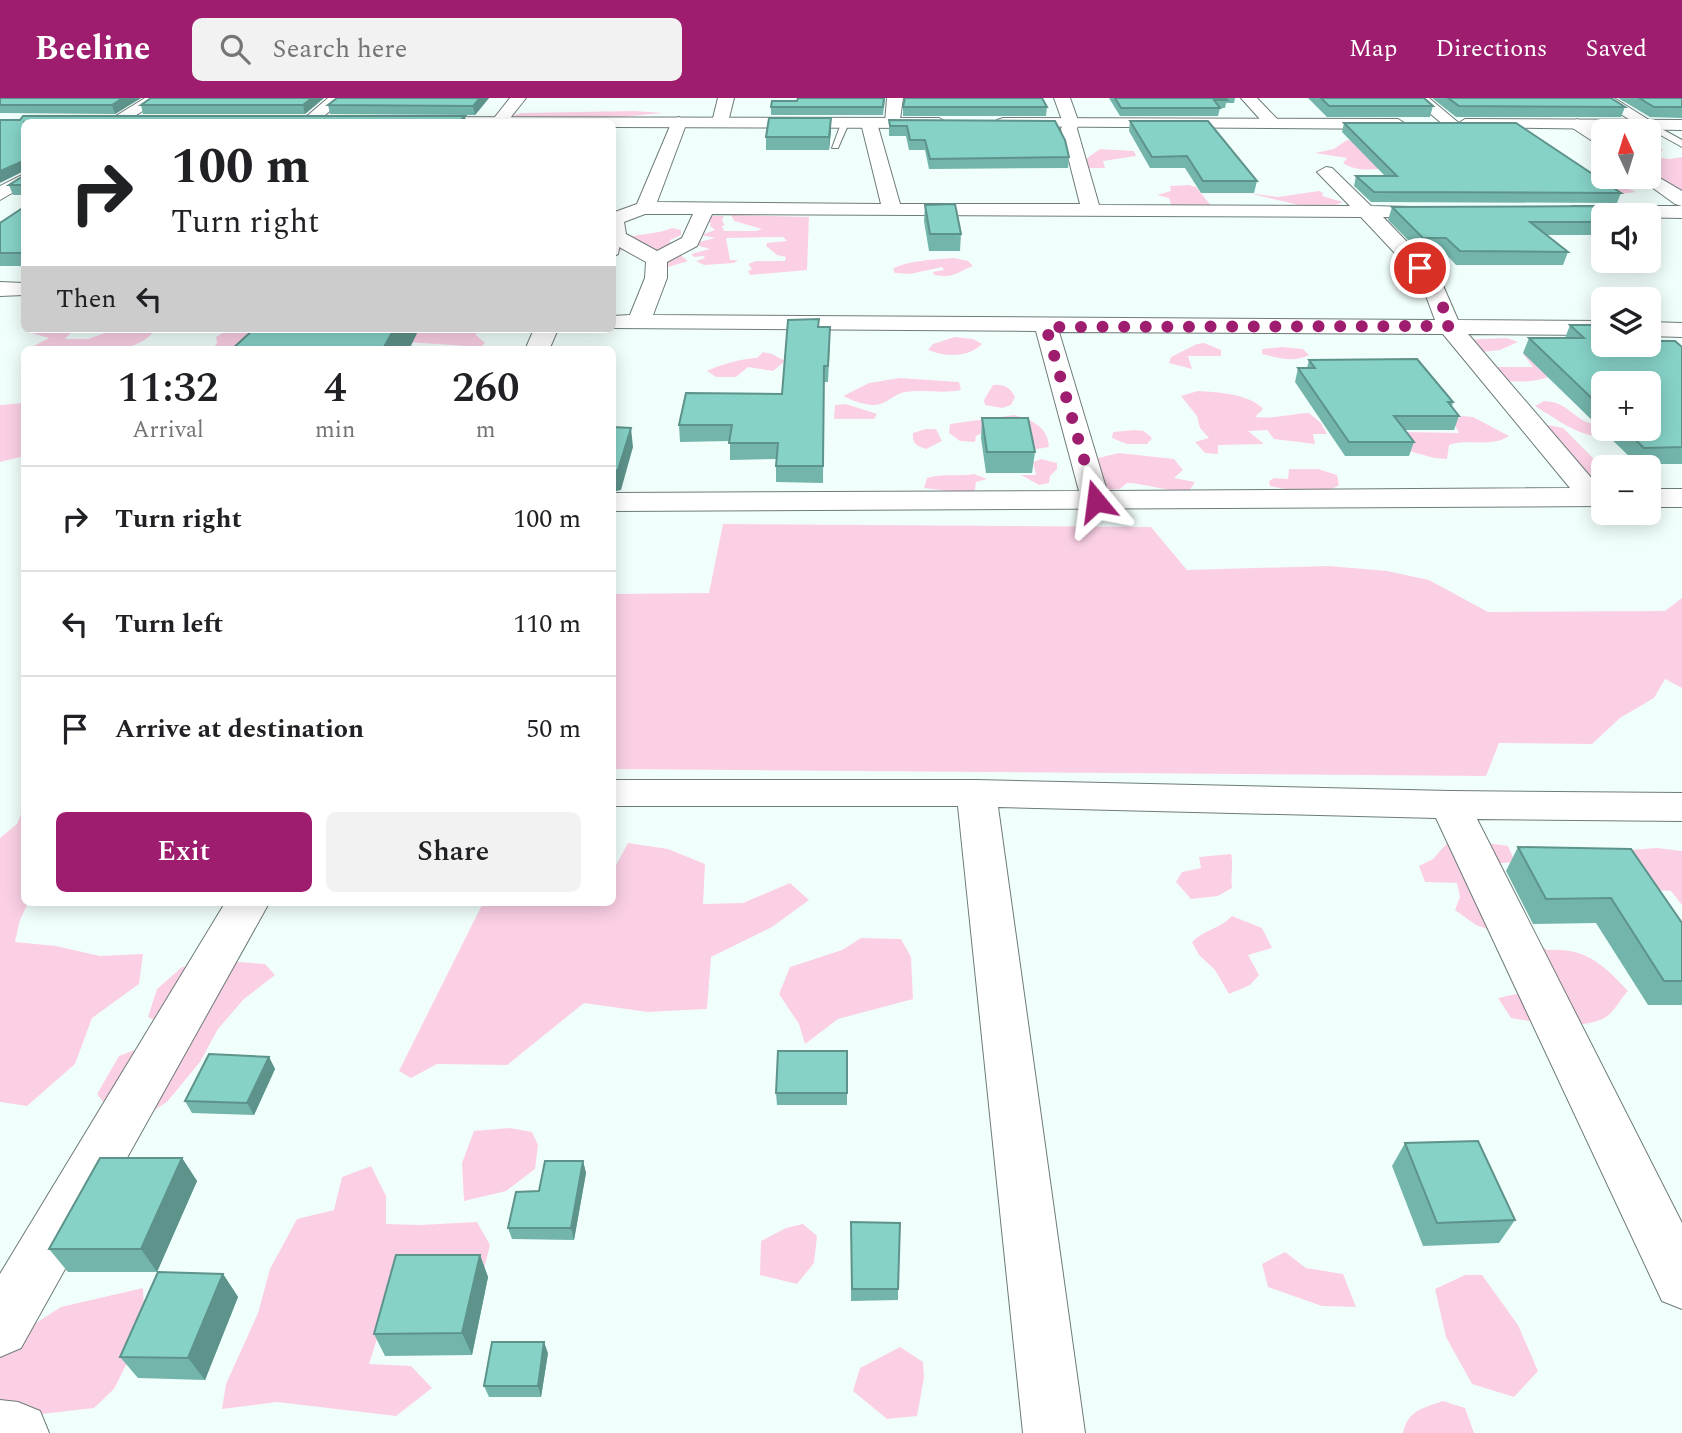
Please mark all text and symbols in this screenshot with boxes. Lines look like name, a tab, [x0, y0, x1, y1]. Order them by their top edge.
search box	[192, 18, 682, 81]
text: Beeline	[35, 24, 150, 74]
text: Search here	[272, 29, 407, 69]
icon: search	[216, 30, 254, 68]
text: Map	[1349, 31, 1397, 67]
text: Directions	[1435, 31, 1547, 67]
text: Saved	[1585, 31, 1647, 67]
north arrow	[1591, 119, 1661, 189]
map controls	[1591, 119, 1661, 525]
text: 100 m	[171, 130, 310, 205]
icon: right	[56, 147, 147, 238]
text: Turn right	[171, 198, 319, 247]
button: sound	[1591, 203, 1661, 273]
pin	[1390, 238, 1450, 298]
icon: arrive	[1401, 249, 1439, 287]
text: Then	[56, 279, 116, 319]
icon: left	[130, 280, 168, 318]
button: layers	[1591, 287, 1661, 357]
text: 11:32	[118, 357, 219, 420]
text: 4	[324, 357, 346, 420]
text: 260	[452, 357, 519, 420]
button: +	[1591, 371, 1661, 441]
text: Arrival	[132, 413, 204, 448]
text: min	[315, 413, 355, 448]
text: m	[476, 413, 496, 448]
button: −	[1591, 455, 1661, 525]
position arrow	[1059, 464, 1133, 538]
text: Turn right	[115, 499, 242, 539]
text: 100 m	[513, 499, 581, 539]
icon: right	[56, 500, 94, 538]
text: Turn left	[115, 604, 223, 644]
text: 110 m	[513, 604, 581, 644]
icon: left	[56, 605, 94, 643]
text: Arrive at destination	[115, 709, 364, 749]
text: 50 m	[526, 709, 581, 749]
icon: arrive	[56, 710, 94, 748]
button: Exit	[56, 812, 312, 892]
button: Share	[326, 812, 581, 892]

